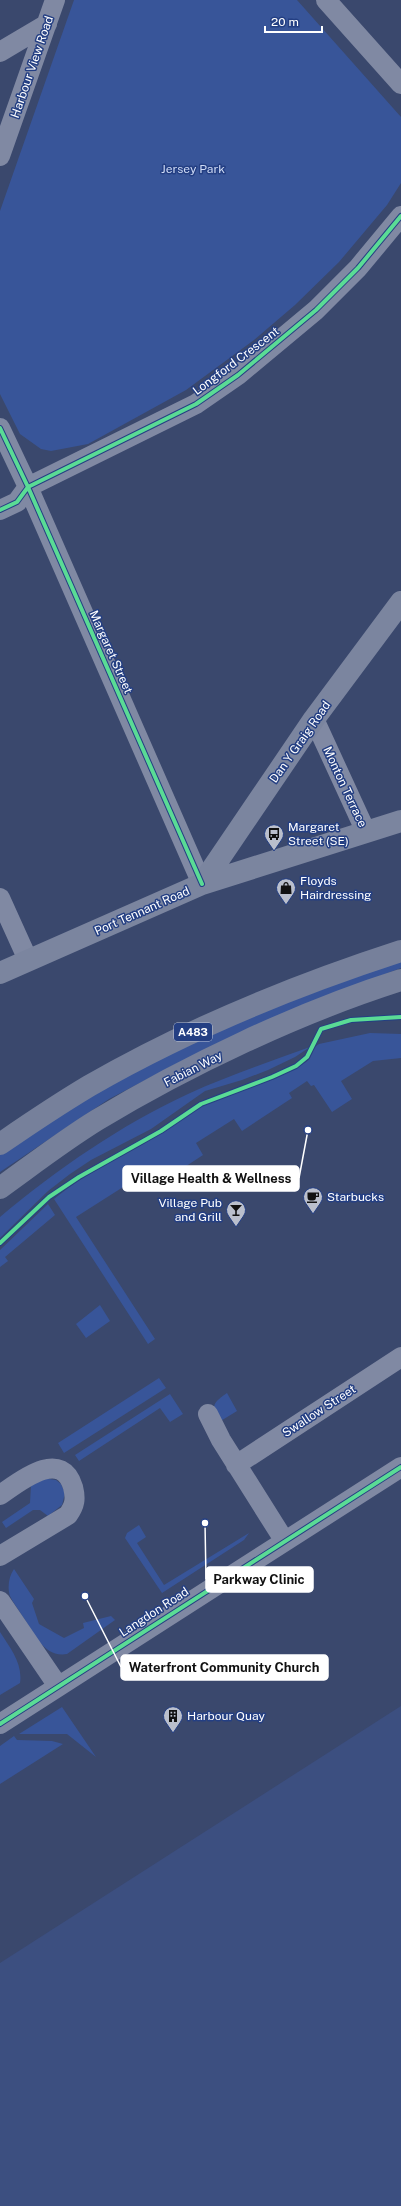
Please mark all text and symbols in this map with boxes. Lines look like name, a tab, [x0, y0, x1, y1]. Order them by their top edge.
scale bar	[265, 8, 322, 34]
street label: Harbour View Road	[8, 14, 56, 120]
text: 20 m	[271, 15, 299, 29]
park label: Jersey Park	[161, 162, 225, 176]
street label: Longford Crescent	[190, 324, 282, 398]
street label: Margaret Street	[86, 608, 136, 696]
street label: Dan Y Graig Road	[267, 698, 333, 786]
street label: Monton Terrace	[320, 744, 370, 830]
place label: Margaret Street (SE)	[288, 820, 349, 848]
bus stop icon: Margaret Street (SE)	[263, 823, 285, 851]
place label: Floyds Hairdressing	[300, 874, 372, 902]
shop icon: Floyds Hairdressing	[275, 877, 297, 905]
street label: Port Tennant Road	[92, 884, 192, 938]
road number: A483	[174, 1023, 212, 1041]
street label: Fabian Way	[161, 1048, 225, 1090]
callout: Village Health & Wellness	[123, 1166, 299, 1191]
text: Village Health & Wellness	[131, 1171, 291, 1186]
cafe icon: Starbucks	[302, 1186, 324, 1214]
place label: Starbucks	[327, 1190, 384, 1204]
place label: Village Pub and Grill	[159, 1196, 222, 1224]
bar icon: Village Pub and Grill	[225, 1199, 247, 1227]
street label: Swallow Street	[280, 1382, 359, 1440]
callout: Parkway Clinic	[206, 1567, 313, 1592]
text: Parkway Clinic	[213, 1572, 305, 1587]
street label: Langdon Road	[117, 1584, 191, 1640]
callout: Waterfront Community Church	[121, 1655, 328, 1680]
text: Waterfront Community Church	[129, 1660, 319, 1675]
building icon: Harbour Quay	[162, 1705, 184, 1733]
place label: Harbour Quay	[187, 1709, 265, 1723]

